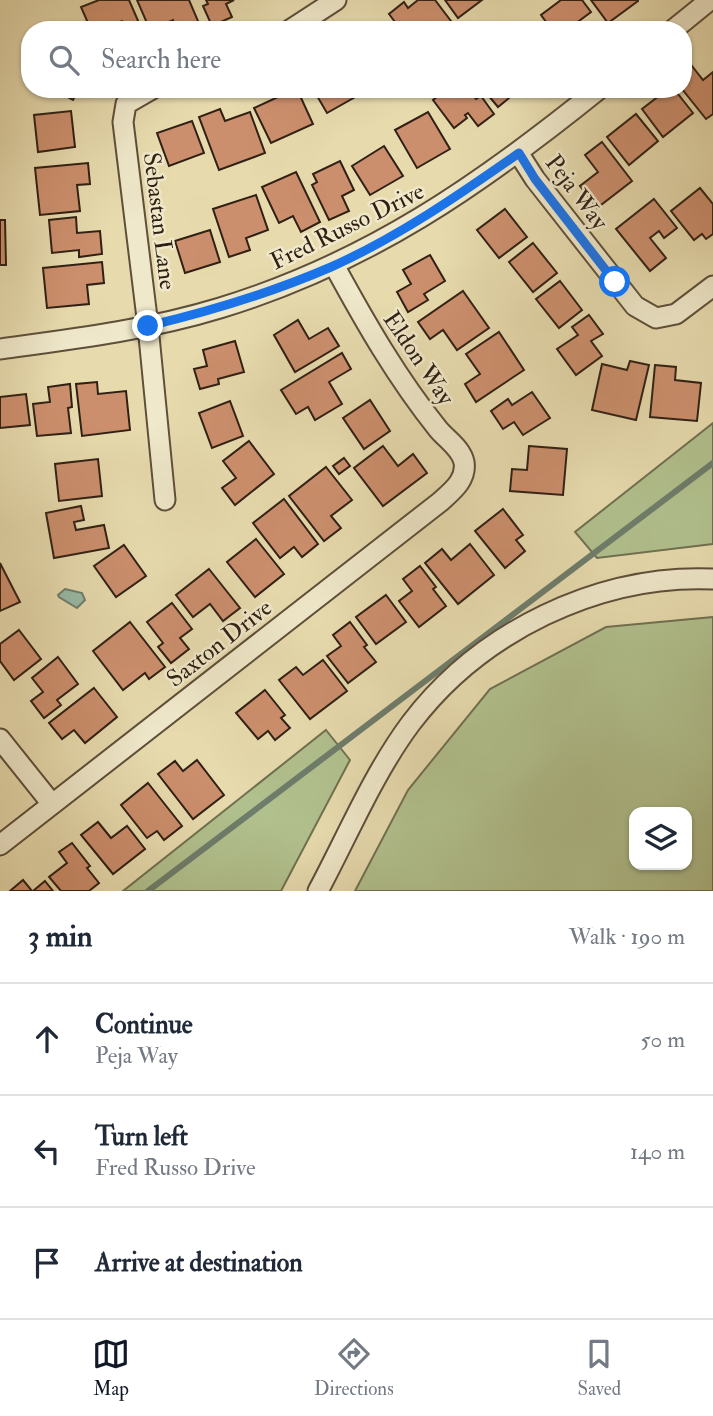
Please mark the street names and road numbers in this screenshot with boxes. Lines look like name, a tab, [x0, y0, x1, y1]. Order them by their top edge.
street label: Peja Way	[538, 148, 615, 236]
street label: Sebastan Lane	[136, 151, 183, 291]
street label: Fred Russo Drive	[265, 176, 429, 277]
street label: Eldon Way	[376, 305, 461, 412]
street label: Saxton Drive	[160, 593, 278, 694]

